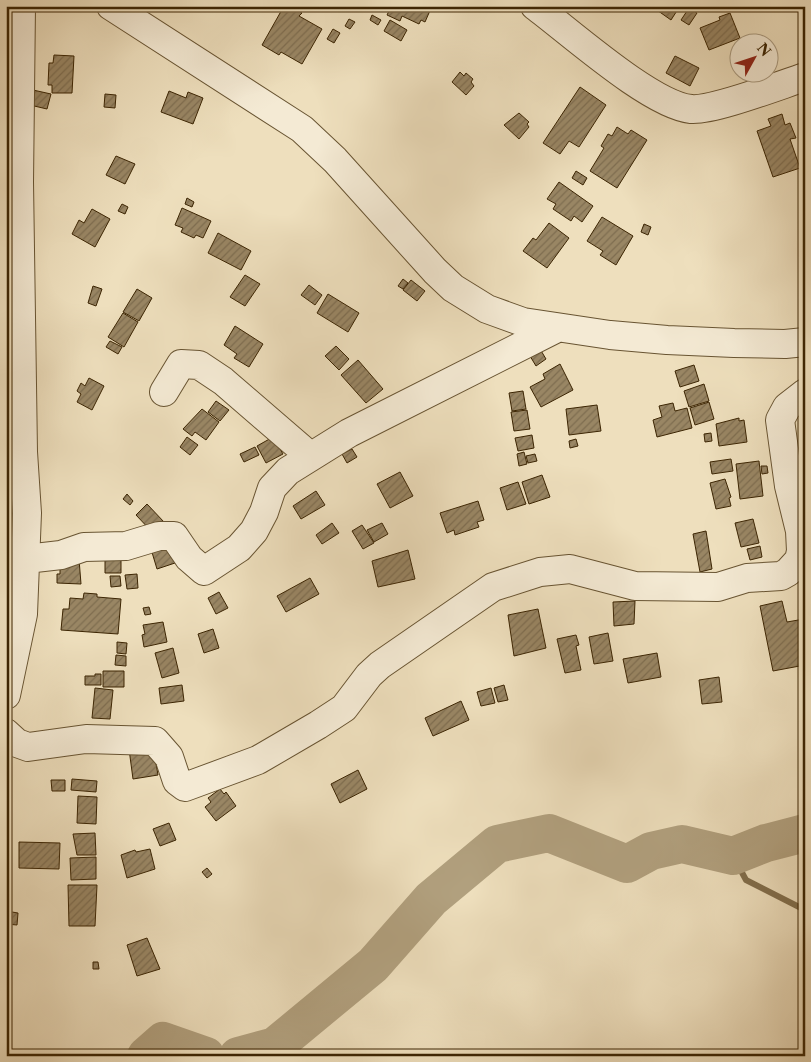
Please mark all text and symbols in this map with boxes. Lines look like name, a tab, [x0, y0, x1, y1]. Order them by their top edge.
north arrow	[728, 32, 778, 82]
text: N	[753, 39, 775, 60]

